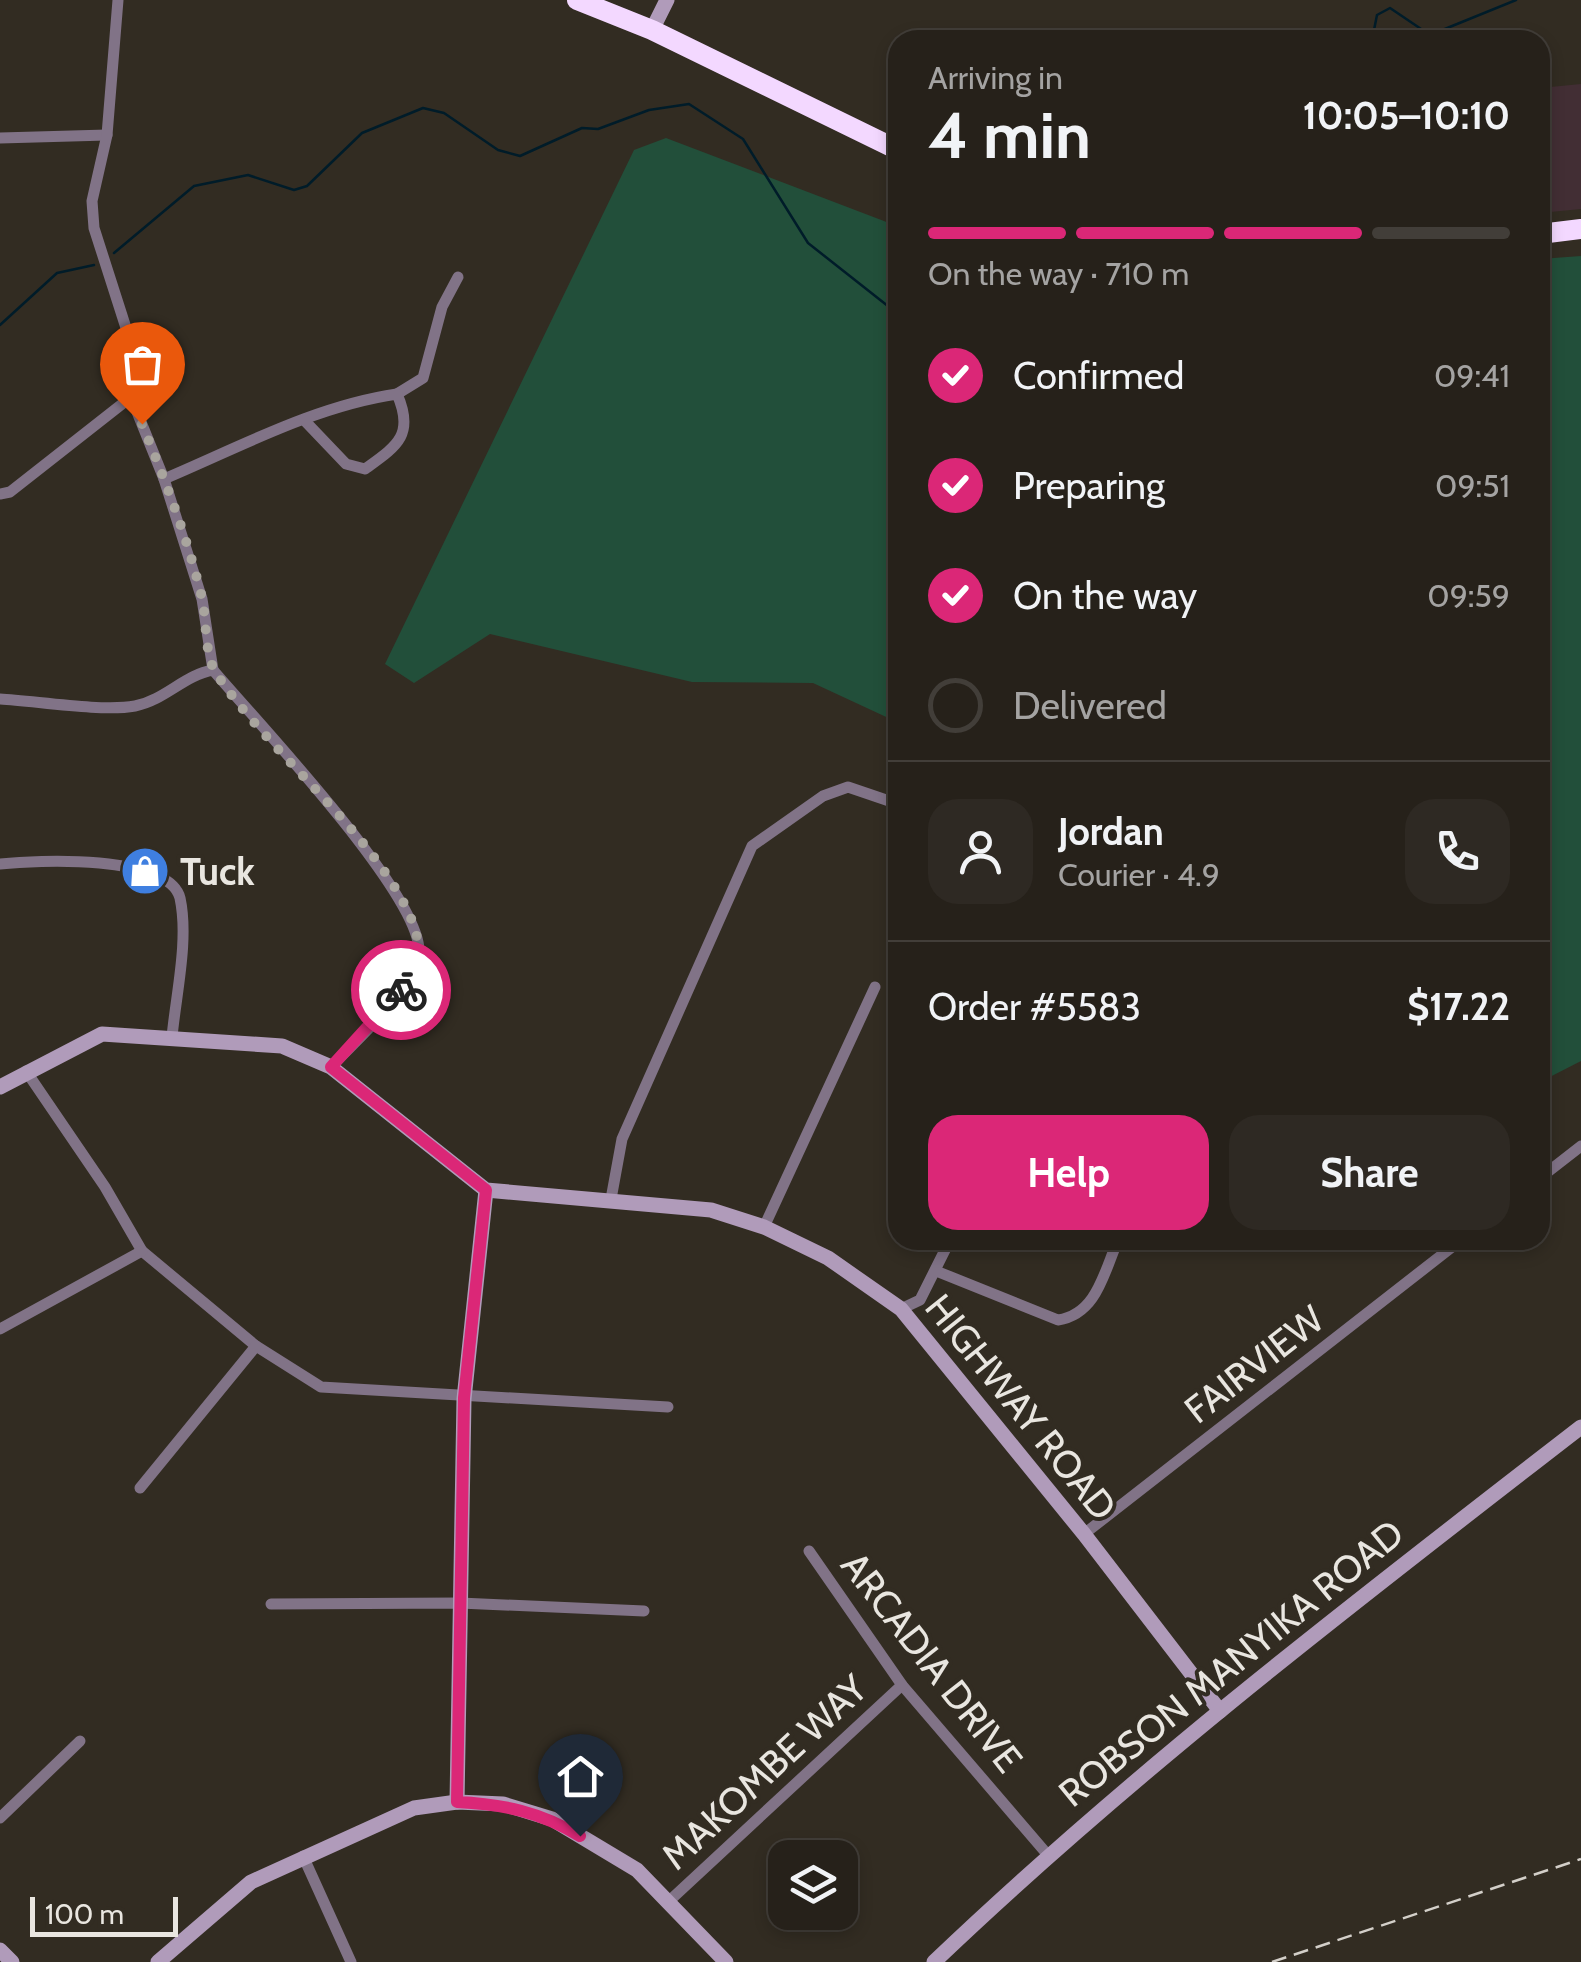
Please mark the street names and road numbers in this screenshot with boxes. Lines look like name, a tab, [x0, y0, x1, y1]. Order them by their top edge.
street label: HIGHWAY ROAD	[915, 1284, 1127, 1530]
street label: FAIRVIEW	[1175, 1295, 1333, 1433]
street label: ROBSON MANYIKA ROAD	[1049, 1509, 1413, 1817]
street label: ARCADIA DRIVE	[831, 1542, 1033, 1782]
street label: MAKOMBE WAY	[652, 1665, 877, 1879]

